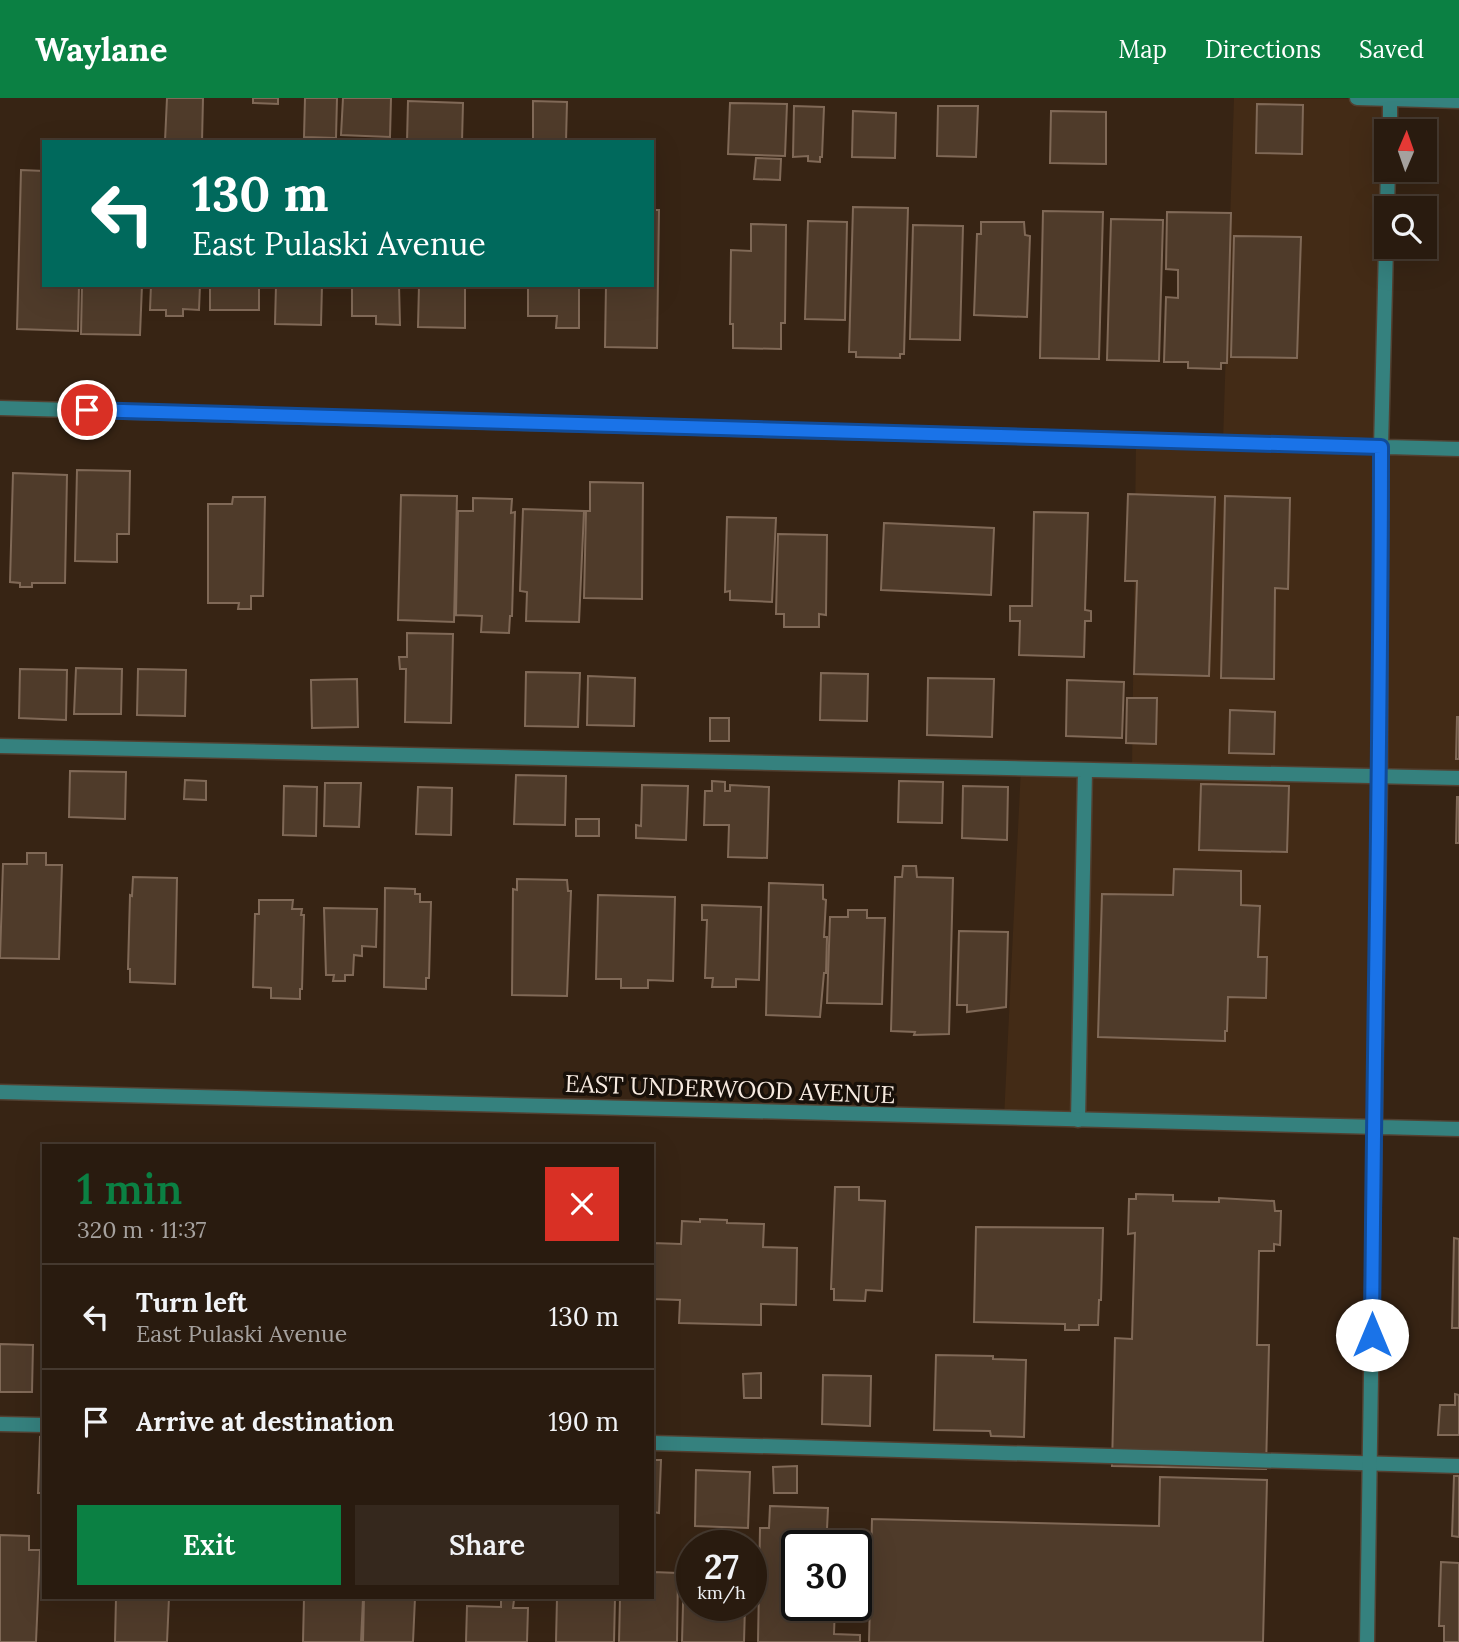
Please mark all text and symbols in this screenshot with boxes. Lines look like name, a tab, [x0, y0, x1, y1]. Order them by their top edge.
text: Waylane	[35, 28, 167, 70]
text: Map	[1118, 34, 1167, 65]
text: Directions	[1205, 34, 1321, 65]
text: Saved	[1359, 34, 1424, 65]
north arrow	[1374, 119, 1437, 182]
map controls	[1374, 119, 1437, 259]
text: 130 m	[192, 162, 328, 224]
icon: left	[77, 168, 168, 259]
button: search	[1374, 196, 1437, 259]
text: East Pulaski Avenue	[192, 223, 486, 264]
pin	[57, 380, 117, 440]
icon: arrive	[68, 391, 106, 429]
street label: EAST UNDERWOOD AVENUE	[564, 1068, 896, 1110]
text: 1 min	[77, 1162, 182, 1216]
button: close	[545, 1167, 619, 1241]
text: 320 m · 11:37	[77, 1215, 206, 1244]
text: Turn left	[136, 1286, 247, 1319]
icon: left	[77, 1298, 115, 1336]
position arrow	[1335, 1298, 1409, 1372]
text: 130 m	[549, 1300, 619, 1333]
text: East Pulaski Avenue	[136, 1319, 347, 1348]
icon: arrive	[77, 1403, 115, 1441]
text: Arrive at destination	[136, 1405, 394, 1438]
text: 190 m	[548, 1405, 619, 1438]
button: Exit	[77, 1505, 341, 1585]
button: Share	[355, 1505, 619, 1585]
speed limit sign: 30	[781, 1530, 872, 1621]
text: 27	[704, 1544, 739, 1589]
text: km/h	[697, 1581, 746, 1604]

